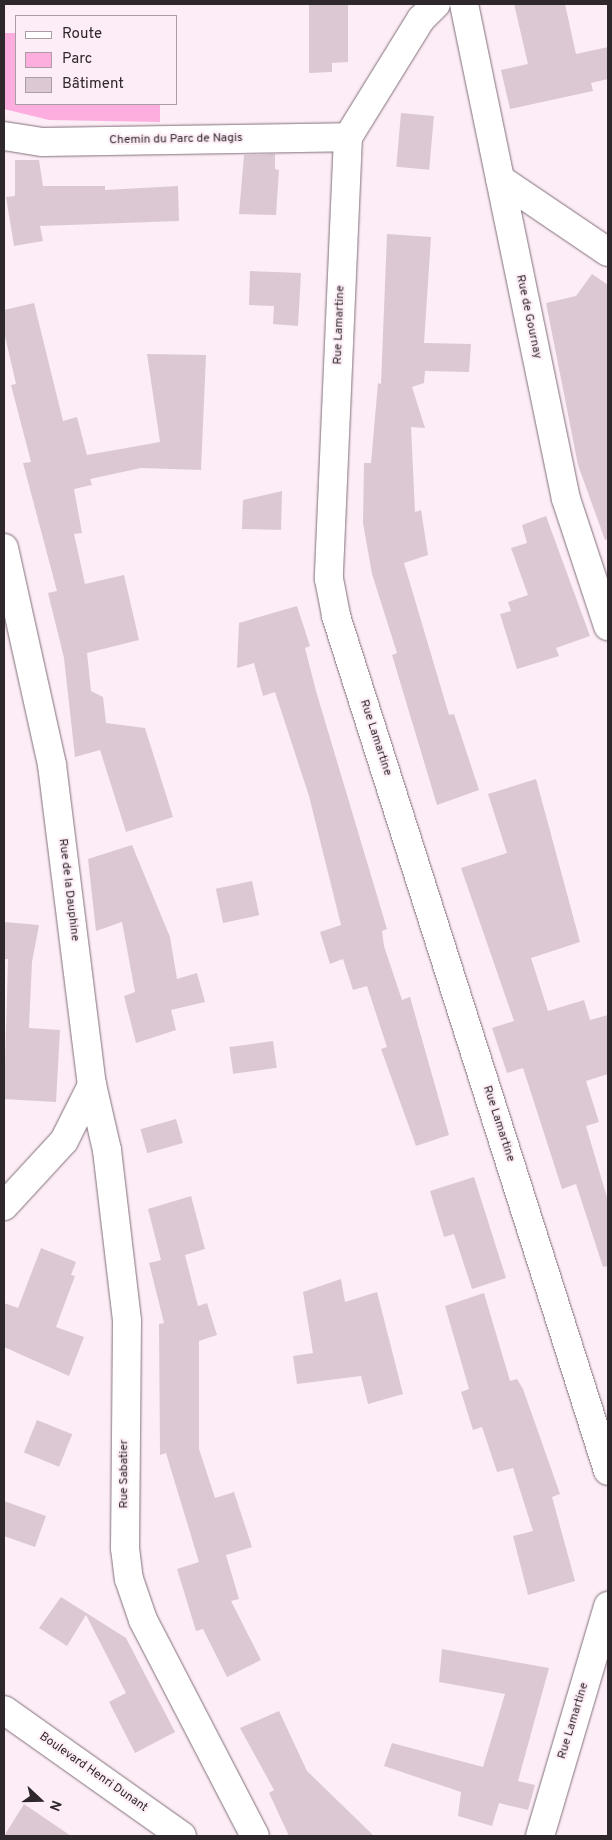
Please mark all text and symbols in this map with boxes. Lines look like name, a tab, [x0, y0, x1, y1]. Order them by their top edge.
legend	[15, 15, 178, 105]
text: Route	[62, 25, 102, 44]
text: Parc	[62, 50, 92, 69]
text: Bâtiment	[62, 75, 124, 94]
street label: Chemin du Parc de Nagis	[109, 132, 243, 148]
street label: Rue de Gournay	[512, 274, 544, 360]
street label: Rue Lamartine	[331, 285, 349, 365]
street label: Rue Lamartine	[356, 698, 394, 778]
street label: Rue de la Dauphine	[55, 838, 81, 942]
street label: Rue Lamartine	[479, 1084, 517, 1164]
street label: Rue Sabatier	[118, 1440, 132, 1508]
street label: Rue Lamartine	[556, 1681, 592, 1761]
street label: Boulevard Henri Dunant	[36, 1730, 150, 1816]
north arrow	[15, 1775, 65, 1825]
text: N	[45, 1798, 64, 1813]

